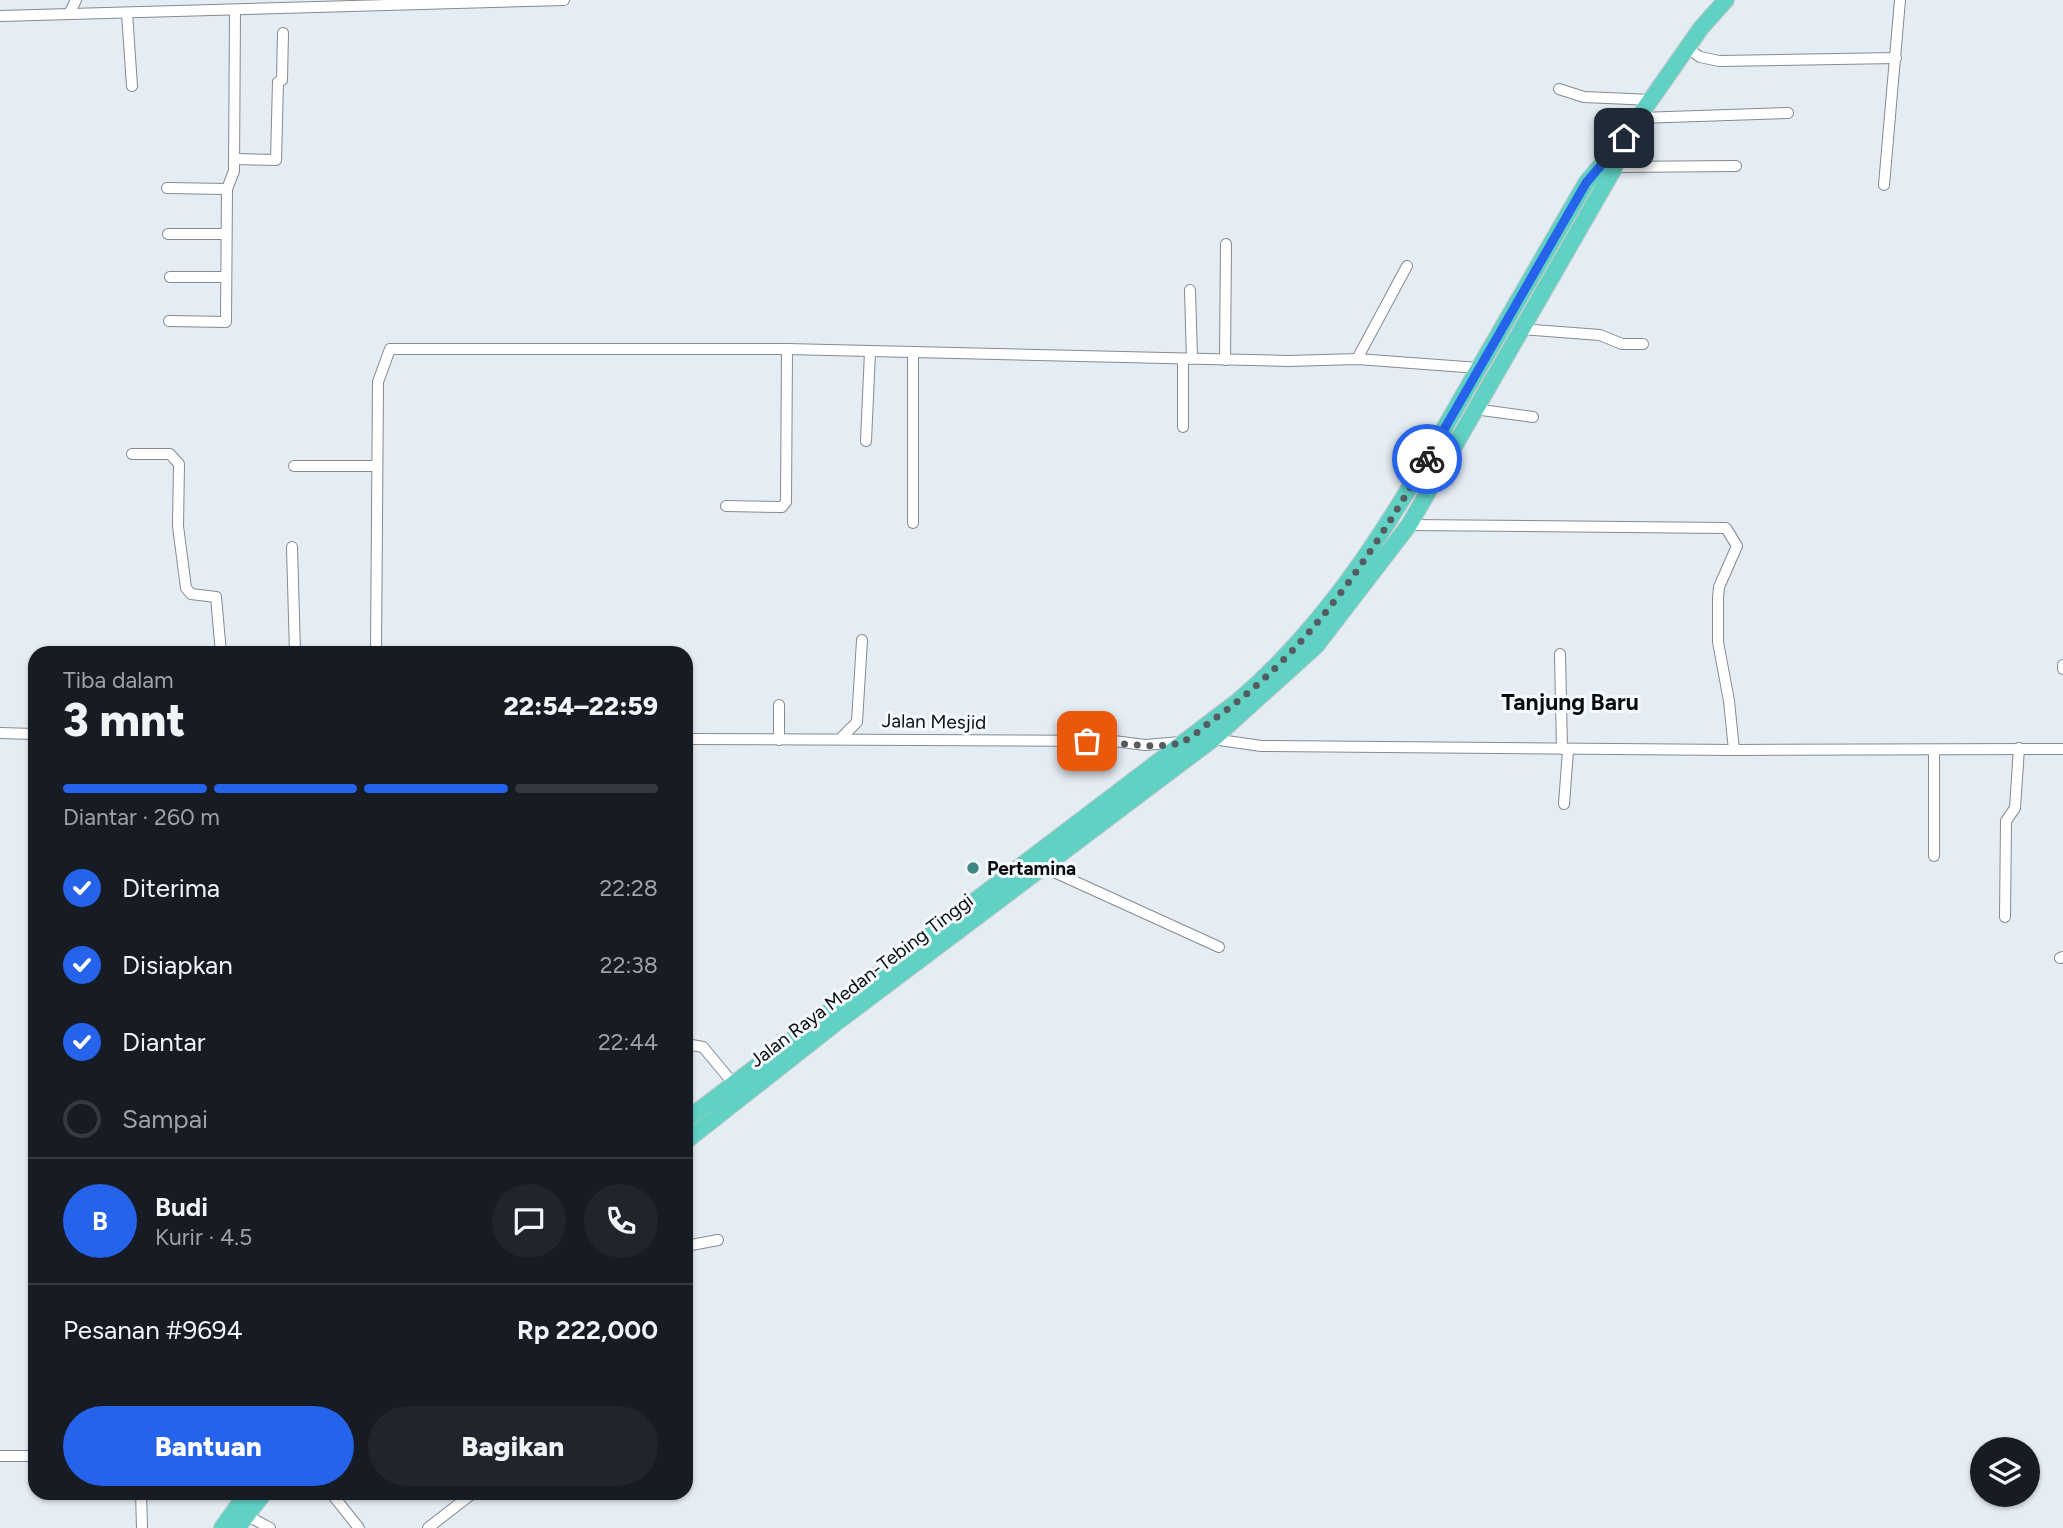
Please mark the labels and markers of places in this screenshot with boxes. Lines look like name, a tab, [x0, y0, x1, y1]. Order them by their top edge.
pin	[1594, 108, 1654, 168]
pin	[1057, 711, 1117, 771]
place label: Pertamina	[987, 857, 1076, 880]
marker: Pertamina	[965, 860, 981, 876]

